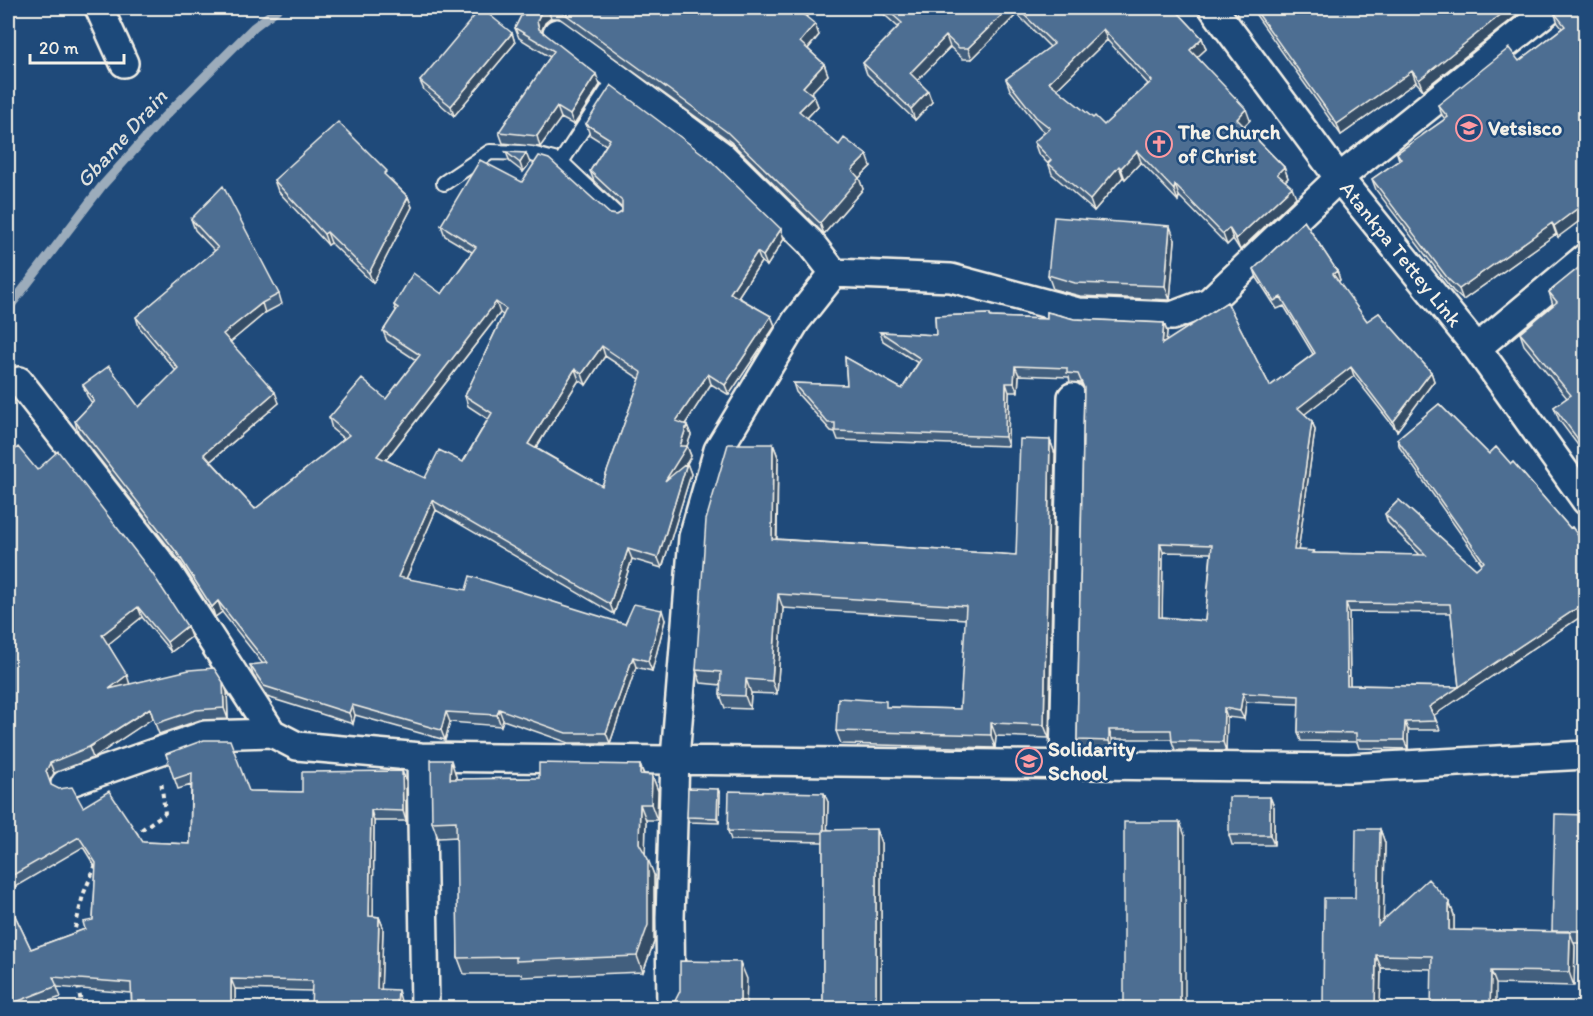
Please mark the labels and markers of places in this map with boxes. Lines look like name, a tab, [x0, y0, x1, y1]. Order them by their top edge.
school or university icon: Vetsisco	[1454, 113, 1484, 143]
place label: Vetsisco	[1488, 115, 1562, 140]
place label: The Church of Christ	[1177, 119, 1281, 168]
church icon: The Church of Christ	[1144, 129, 1174, 159]
place label: Solidarity School	[1048, 736, 1136, 785]
school or university icon: Solidarity School	[1014, 746, 1044, 776]

